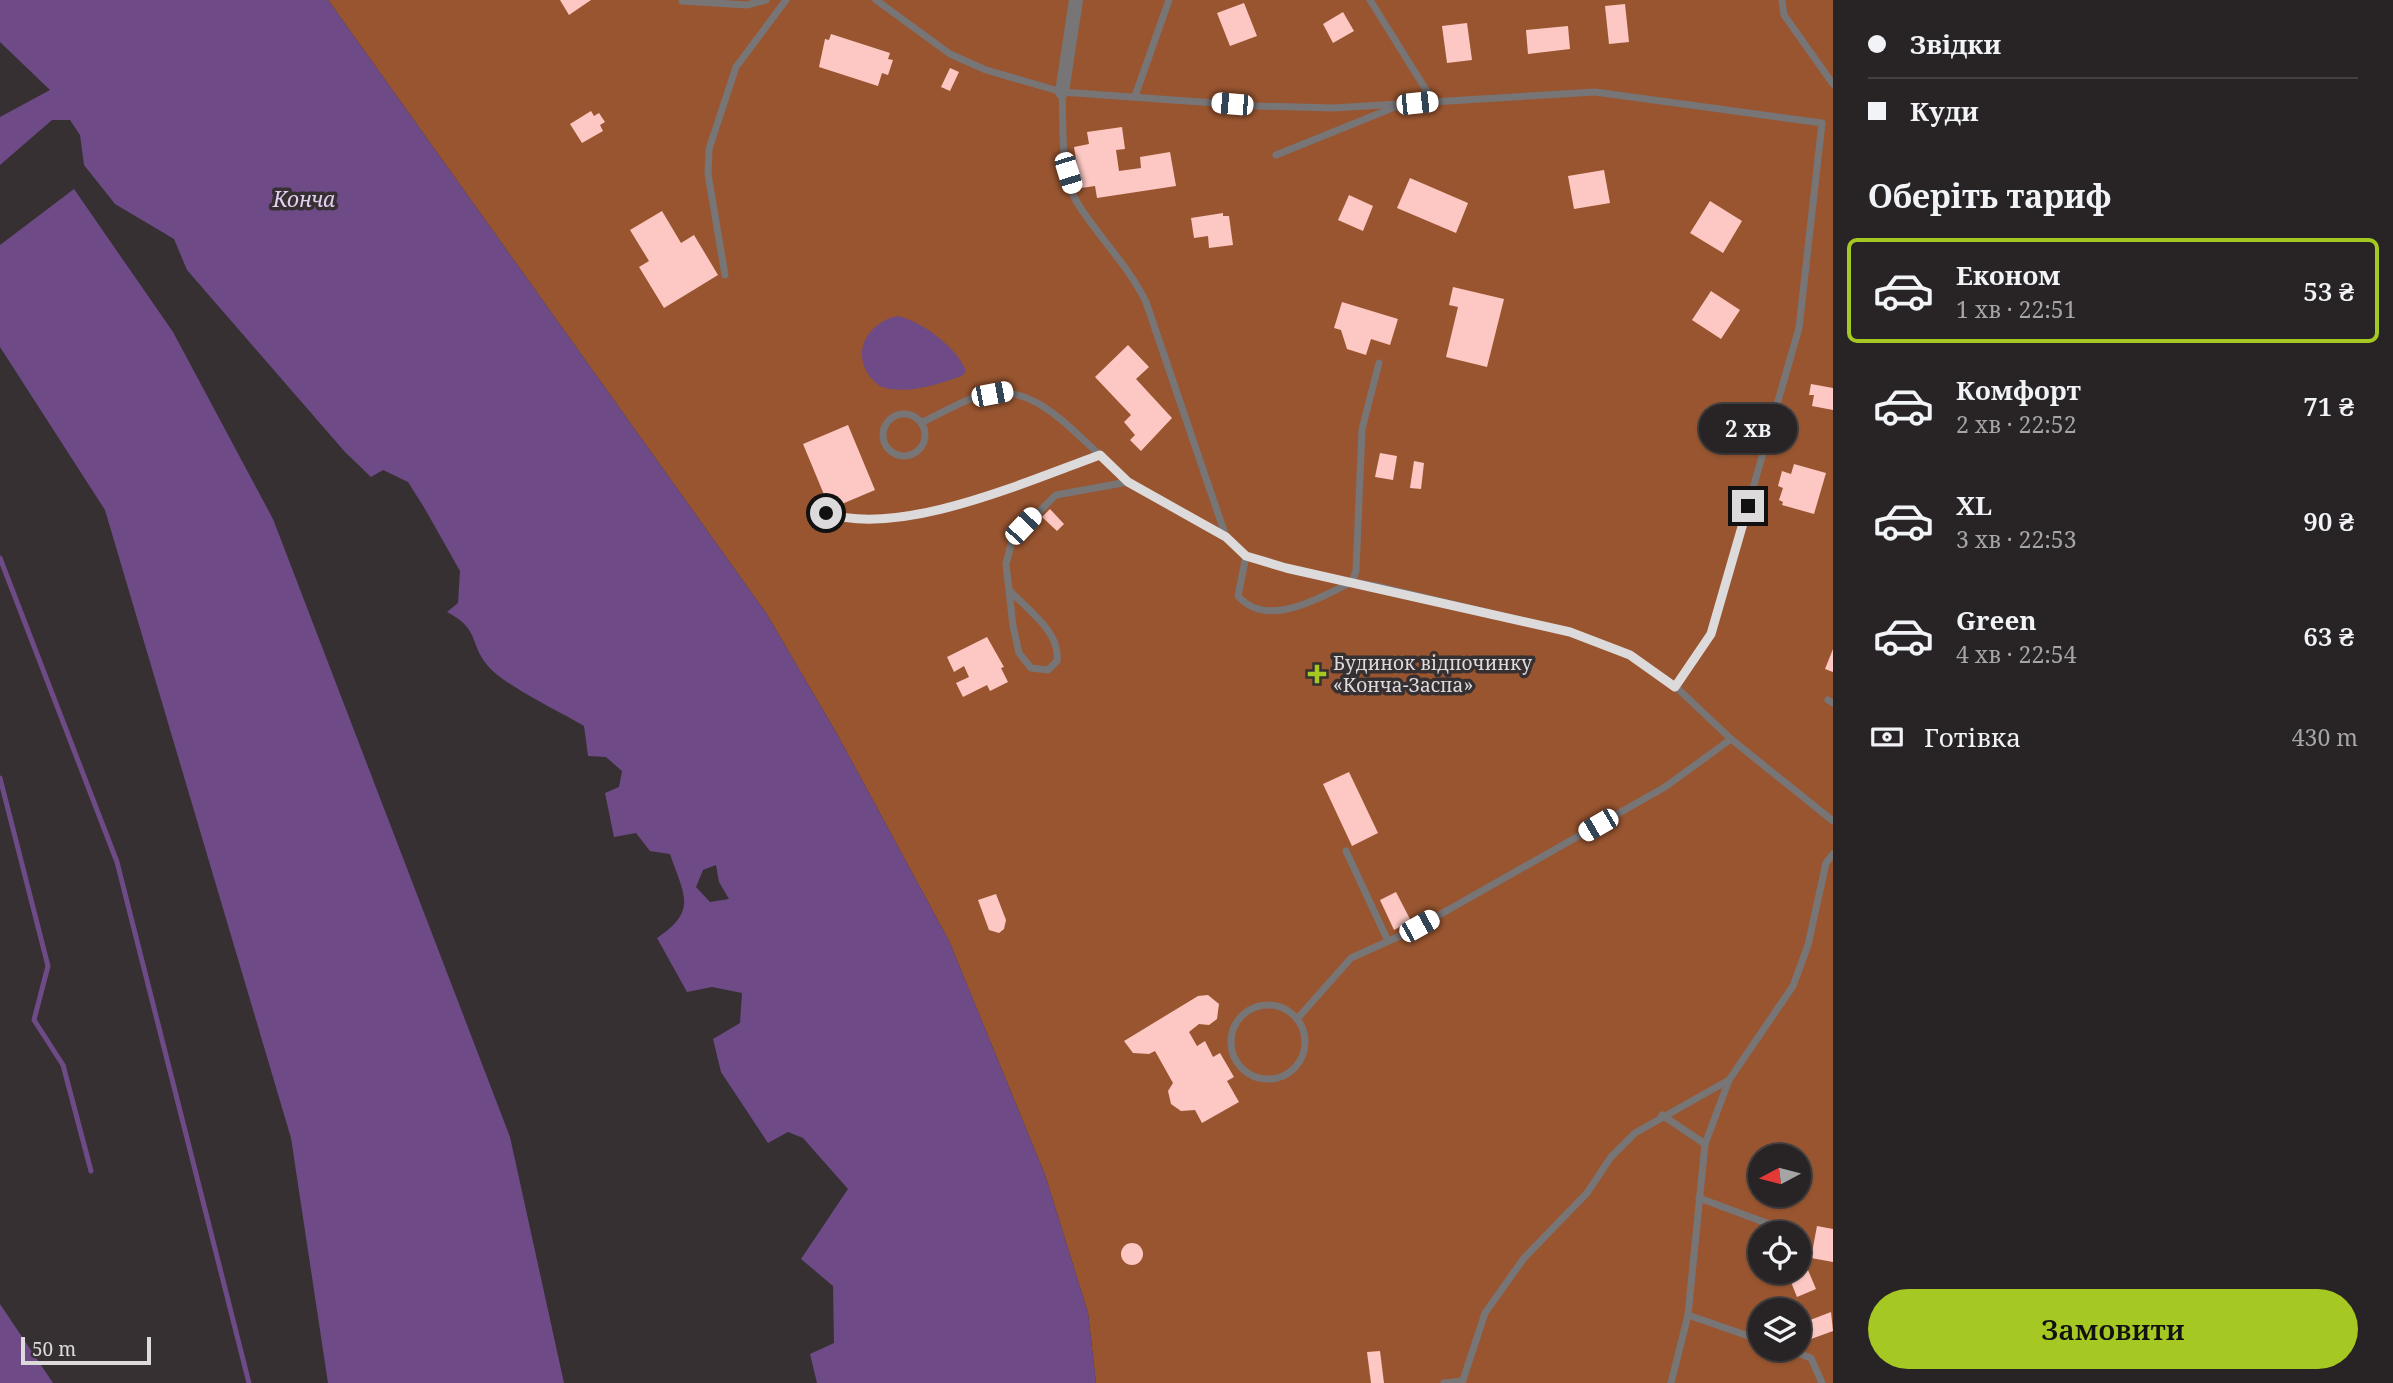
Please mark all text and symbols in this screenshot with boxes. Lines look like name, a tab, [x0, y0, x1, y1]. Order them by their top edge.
text: Звідки	[1910, 26, 2001, 62]
car	[1396, 90, 1439, 116]
car	[1211, 92, 1254, 116]
text: Куди	[1910, 93, 1979, 129]
car	[1052, 150, 1085, 196]
text: Оберіть тариф	[1868, 174, 2112, 217]
water label: Конча	[272, 185, 335, 213]
text: Економ	[1956, 257, 2060, 293]
icon: car	[1872, 259, 1935, 322]
text: 53 ₴	[2303, 273, 2354, 309]
text: 1 хв · 22:51	[1956, 293, 2077, 325]
text: Комфорт	[1956, 372, 2081, 408]
icon: car	[1872, 374, 1935, 437]
car	[970, 380, 1015, 408]
text: 71 ₴	[2303, 388, 2354, 424]
callout: 2 хв	[1699, 405, 1797, 454]
text: 2 хв · 22:52	[1956, 408, 2077, 440]
text: 2 хв	[1725, 412, 1771, 444]
text: XL	[1956, 487, 1992, 523]
icon: car	[1872, 489, 1935, 552]
route end	[1732, 490, 1764, 522]
route start	[810, 497, 842, 529]
car	[1001, 503, 1046, 549]
text: 90 ₴	[2303, 503, 2354, 539]
text: 3 хв · 22:53	[1956, 523, 2077, 555]
text: Green	[1956, 602, 2037, 638]
icon: car	[1872, 604, 1935, 667]
text: 63 ₴	[2303, 618, 2354, 654]
text: 4 хв · 22:54	[1956, 638, 2077, 670]
place label: Будинок відпочинку «Конча-Заспа»	[1333, 650, 1532, 698]
marker: Будинок відпочинку «Конча-Заспа»	[1307, 664, 1327, 684]
icon: cash	[1868, 718, 1906, 756]
text: Готівка	[1924, 719, 2021, 755]
text: 430 m	[2292, 721, 2358, 753]
car	[1575, 805, 1622, 845]
car	[1396, 907, 1443, 945]
north arrow	[1748, 1144, 1811, 1208]
map controls	[1748, 1144, 1811, 1361]
button: locate	[1748, 1221, 1811, 1284]
button: Замовити	[1868, 1289, 2358, 1369]
button: layers	[1748, 1298, 1811, 1361]
scale bar	[21, 1334, 150, 1366]
text: 50 m	[32, 1336, 76, 1362]

